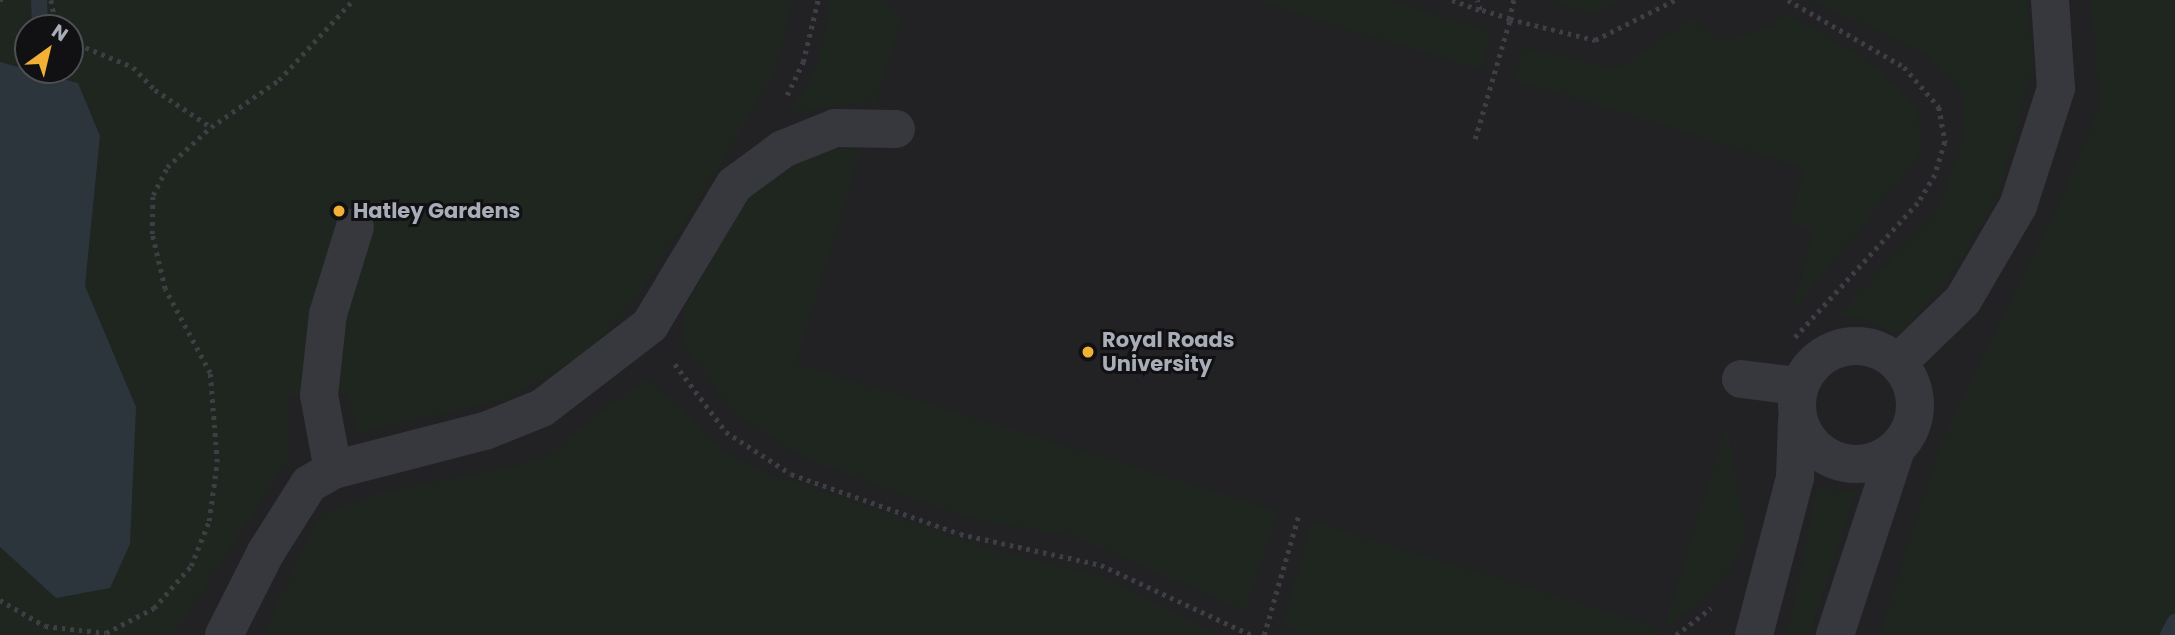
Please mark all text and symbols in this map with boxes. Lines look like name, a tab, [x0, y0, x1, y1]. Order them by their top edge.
north arrow	[14, 14, 84, 84]
text: N	[46, 18, 73, 48]
place label: Hatley Gardens	[353, 198, 520, 224]
marker: Hatley Gardens	[331, 203, 347, 219]
place label: Royal Roads University	[1102, 327, 1235, 377]
marker: Royal Roads University	[1080, 344, 1096, 360]

